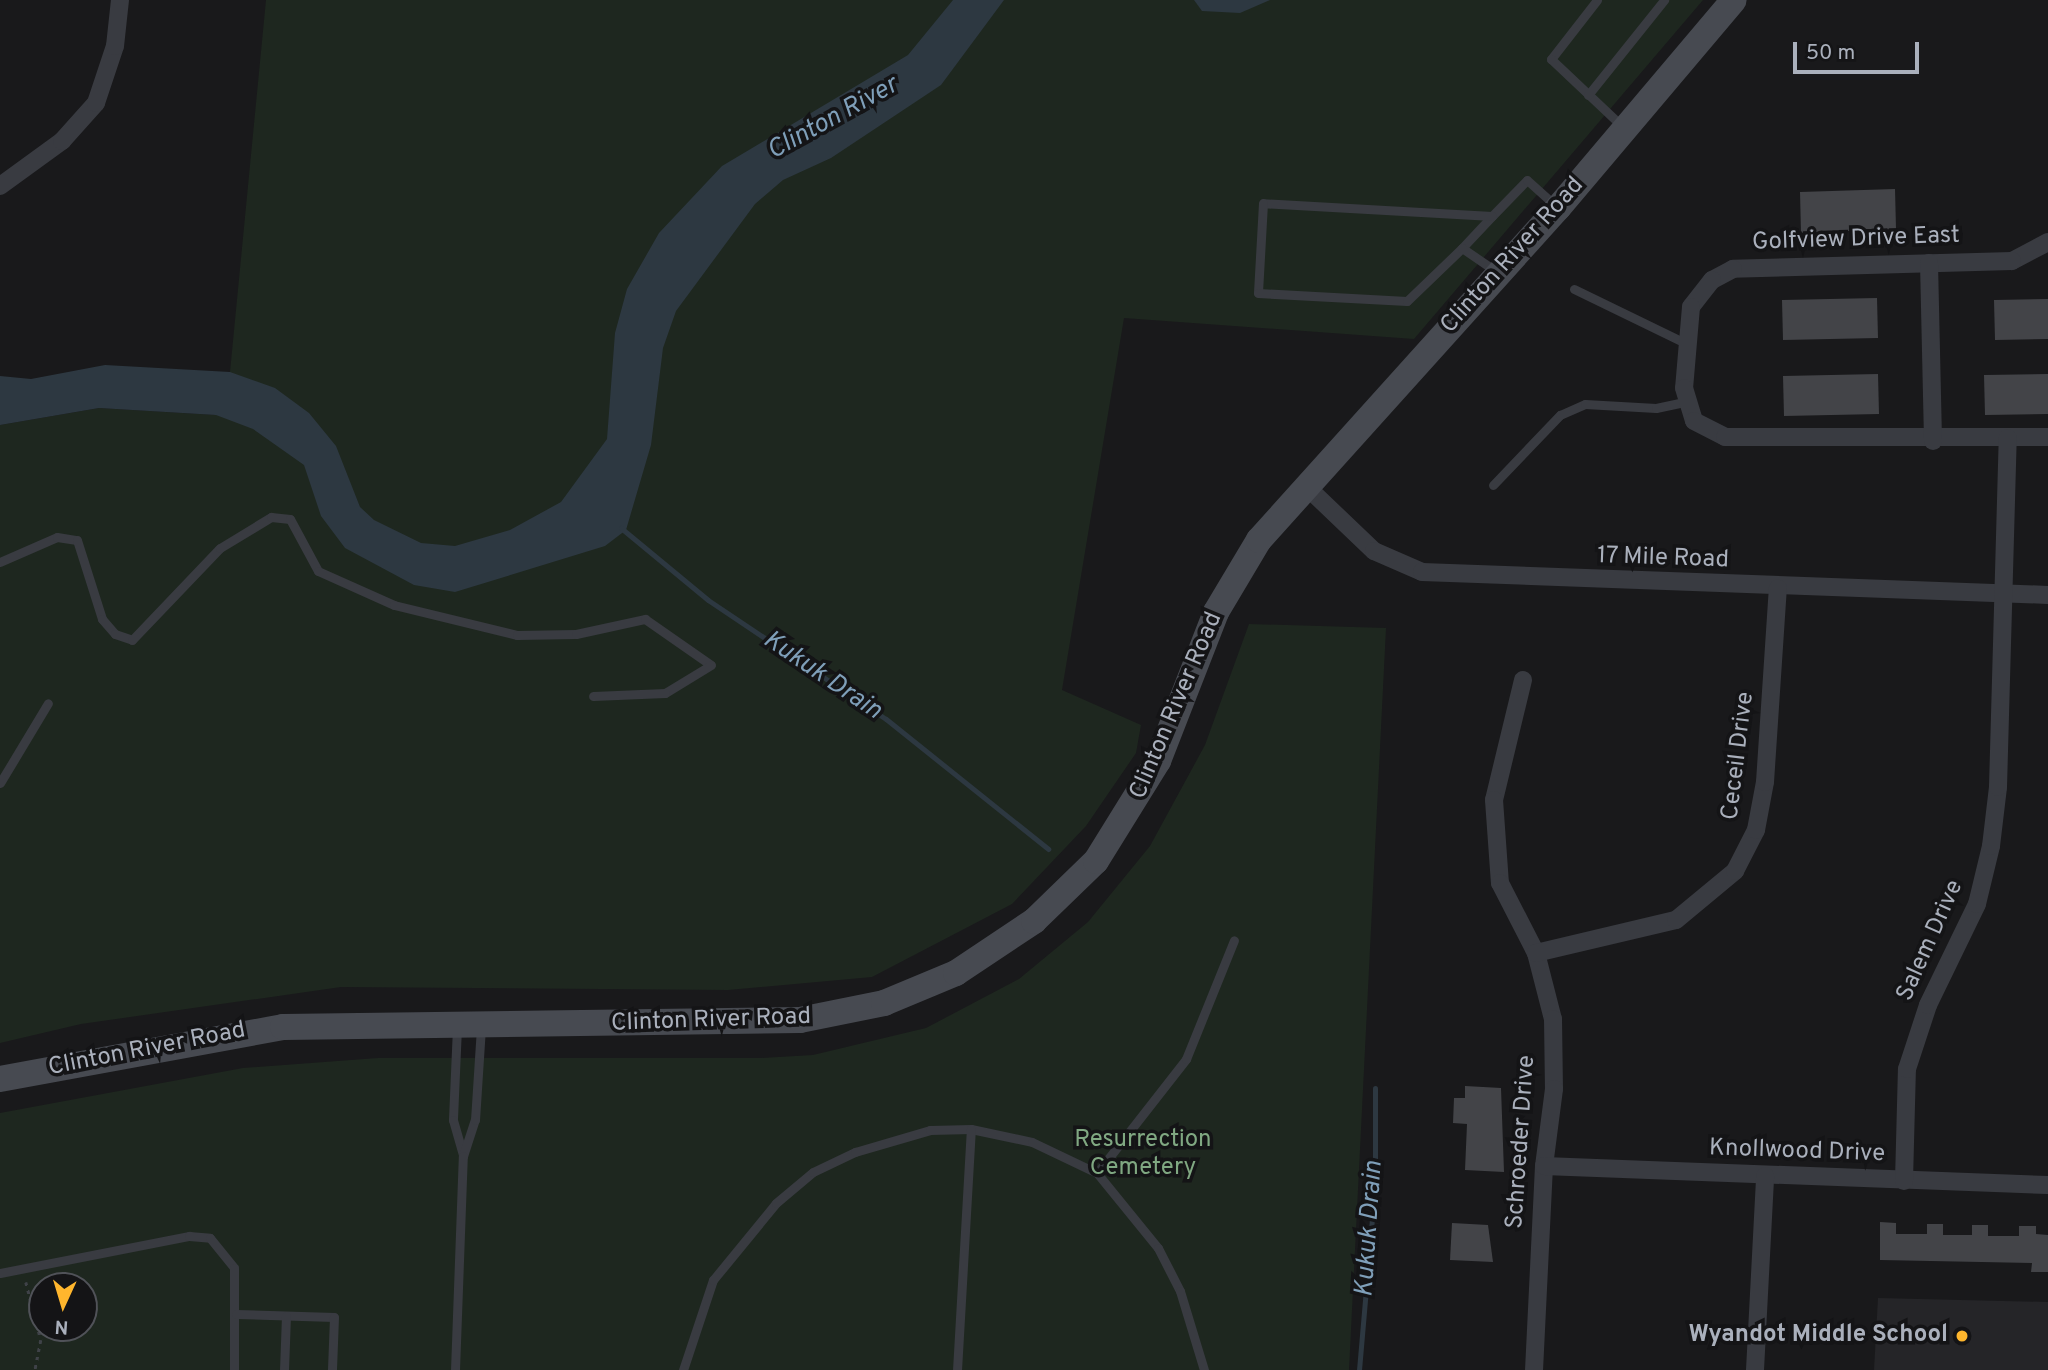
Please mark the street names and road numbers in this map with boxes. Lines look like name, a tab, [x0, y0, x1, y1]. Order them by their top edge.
street label: Clinton River Road	[1435, 172, 1591, 340]
street label: Golfview Drive East	[1752, 222, 1960, 258]
street label: 17 Mile Road	[1596, 542, 1730, 576]
street label: Clinton River Road	[1125, 608, 1229, 804]
street label: Ceceil Drive	[1717, 690, 1761, 822]
street label: Salem Drive	[1892, 876, 1970, 1006]
street label: Clinton River Road	[610, 1003, 812, 1039]
street label: Clinton River Road	[46, 1017, 248, 1083]
street label: Schroeder Drive	[1502, 1054, 1542, 1230]
street label: Knollwood Drive	[1708, 1135, 1886, 1169]

